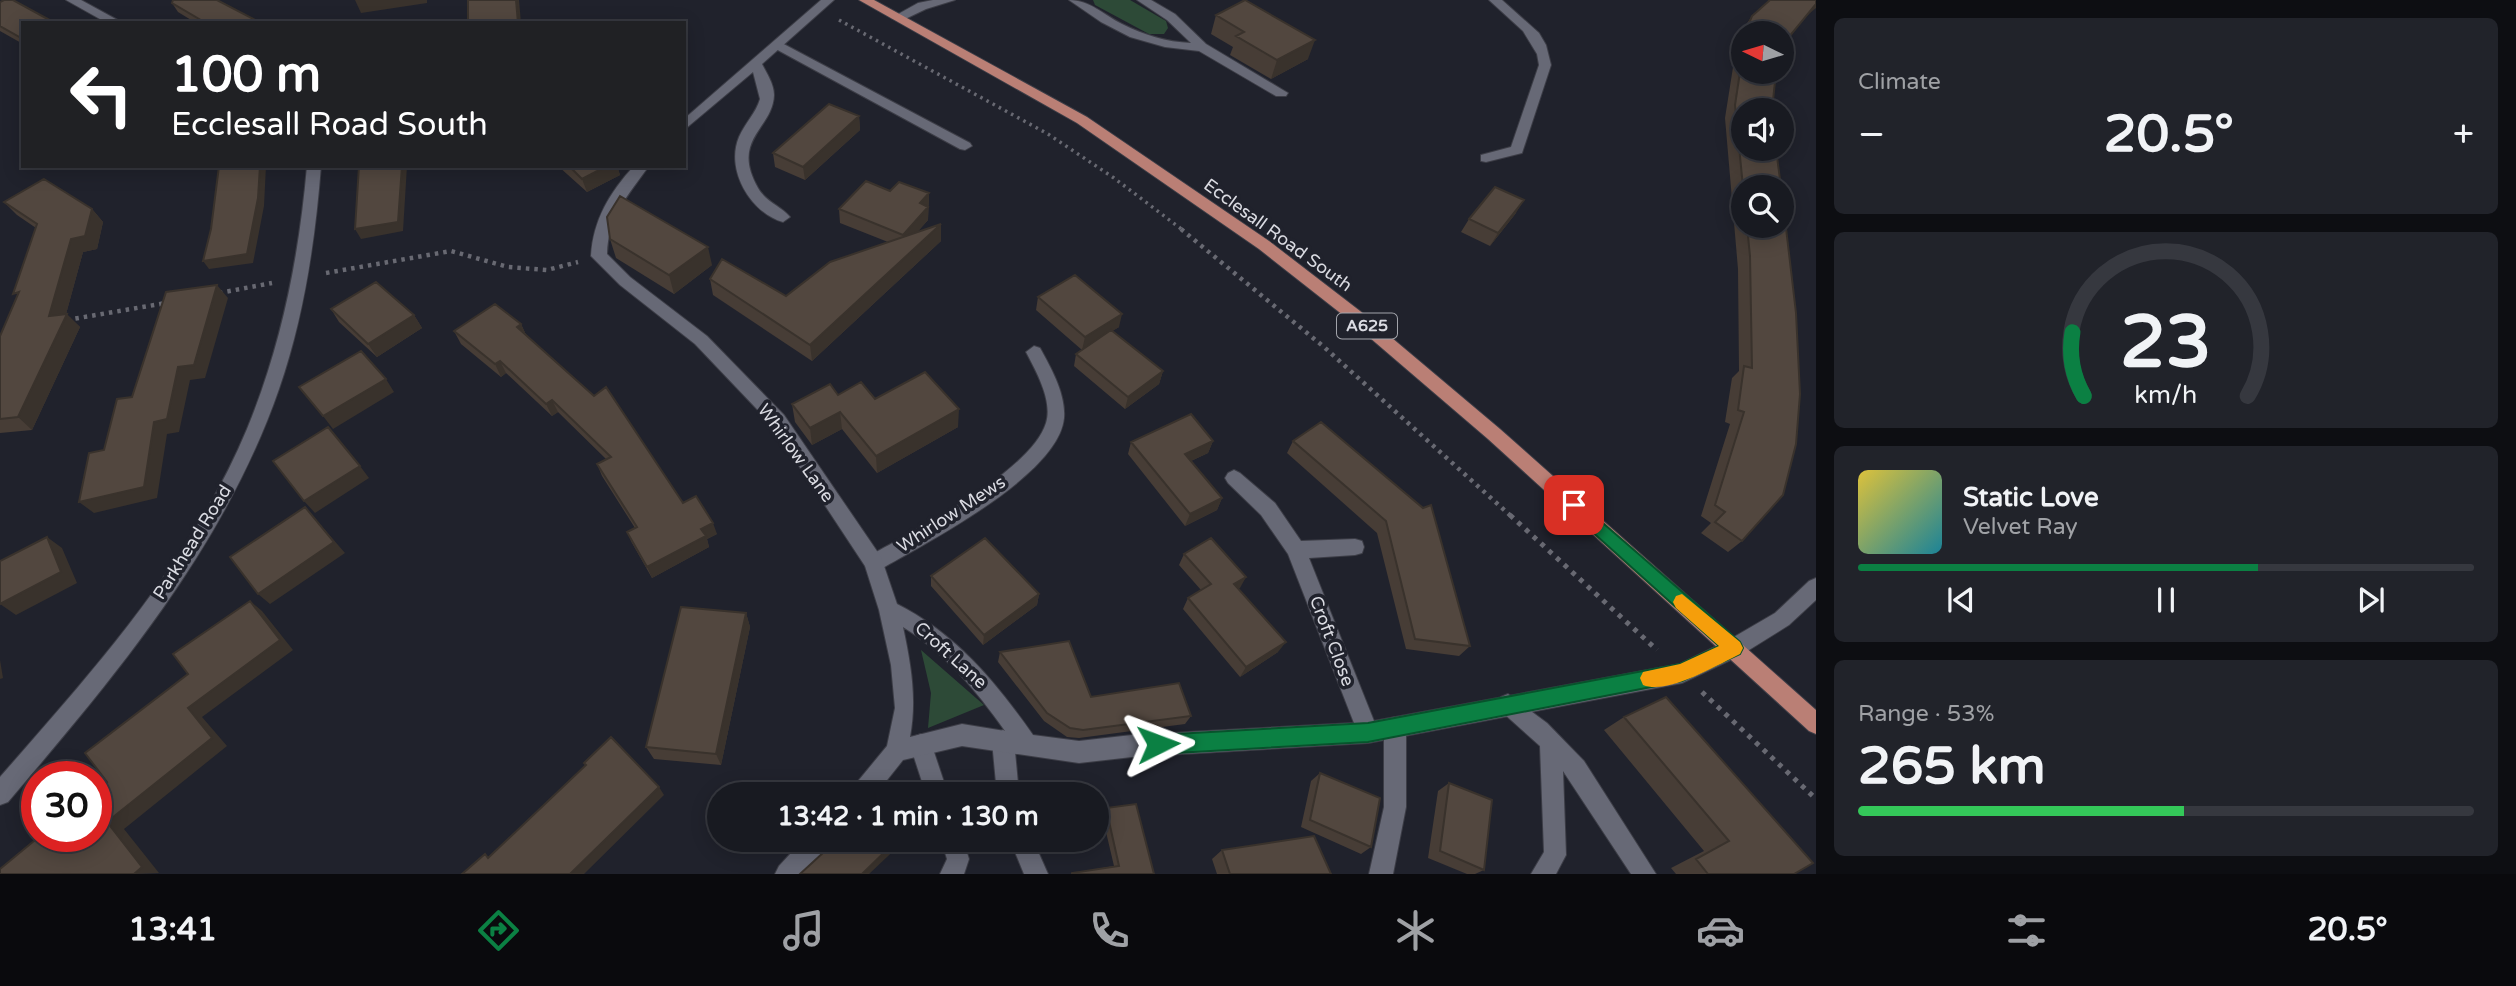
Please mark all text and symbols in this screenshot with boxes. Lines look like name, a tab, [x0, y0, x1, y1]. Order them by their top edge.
north arrow	[1731, 21, 1794, 84]
map controls	[1731, 21, 1794, 238]
text: 100 m	[171, 46, 321, 105]
icon: left	[56, 49, 147, 140]
text: Climate	[1858, 68, 1941, 96]
button: sound	[1731, 98, 1794, 161]
text: 20.5°	[2104, 103, 2234, 166]
text: Ecclesall Road South	[171, 106, 488, 144]
text: −	[1858, 112, 1885, 158]
text: +	[2453, 112, 2474, 158]
street label: Ecclesall Road South	[1199, 174, 1357, 296]
button: search	[1731, 175, 1794, 238]
text: 23	[2120, 299, 2212, 387]
road number: A625	[1337, 314, 1397, 338]
text: km/h	[2135, 380, 2197, 410]
street label: Whirlow Lane	[753, 399, 839, 507]
street label: Whirlow Mews	[893, 471, 1009, 557]
pin	[1544, 475, 1604, 535]
street label: Parkhead Road	[148, 481, 236, 603]
text: Static Love	[1963, 482, 2099, 513]
icon: arrive	[1555, 486, 1593, 524]
text: Velvet Ray	[1963, 513, 2078, 541]
icon: previous	[1942, 581, 1980, 619]
icon: pause	[2147, 581, 2185, 619]
icon: next	[2352, 581, 2390, 619]
street label: Croft Close	[1305, 593, 1359, 689]
street label: Croft Lane	[910, 617, 992, 693]
text: Range · 53%	[1858, 700, 1994, 728]
position arrow	[1121, 707, 1195, 781]
text: 265 km	[1858, 735, 2046, 798]
speed limit sign: 30	[21, 761, 112, 852]
text: 13:42 · 1 min · 130 m	[777, 801, 1039, 832]
icon: directions	[474, 906, 523, 955]
icon: music	[779, 906, 828, 955]
icon: phone	[1085, 906, 1134, 955]
icon: climate	[1391, 906, 1440, 955]
icon: car	[1696, 906, 1745, 955]
icon: filters	[2002, 906, 2051, 955]
text: 13:41	[128, 911, 217, 949]
text: 20.5°	[2308, 911, 2388, 949]

